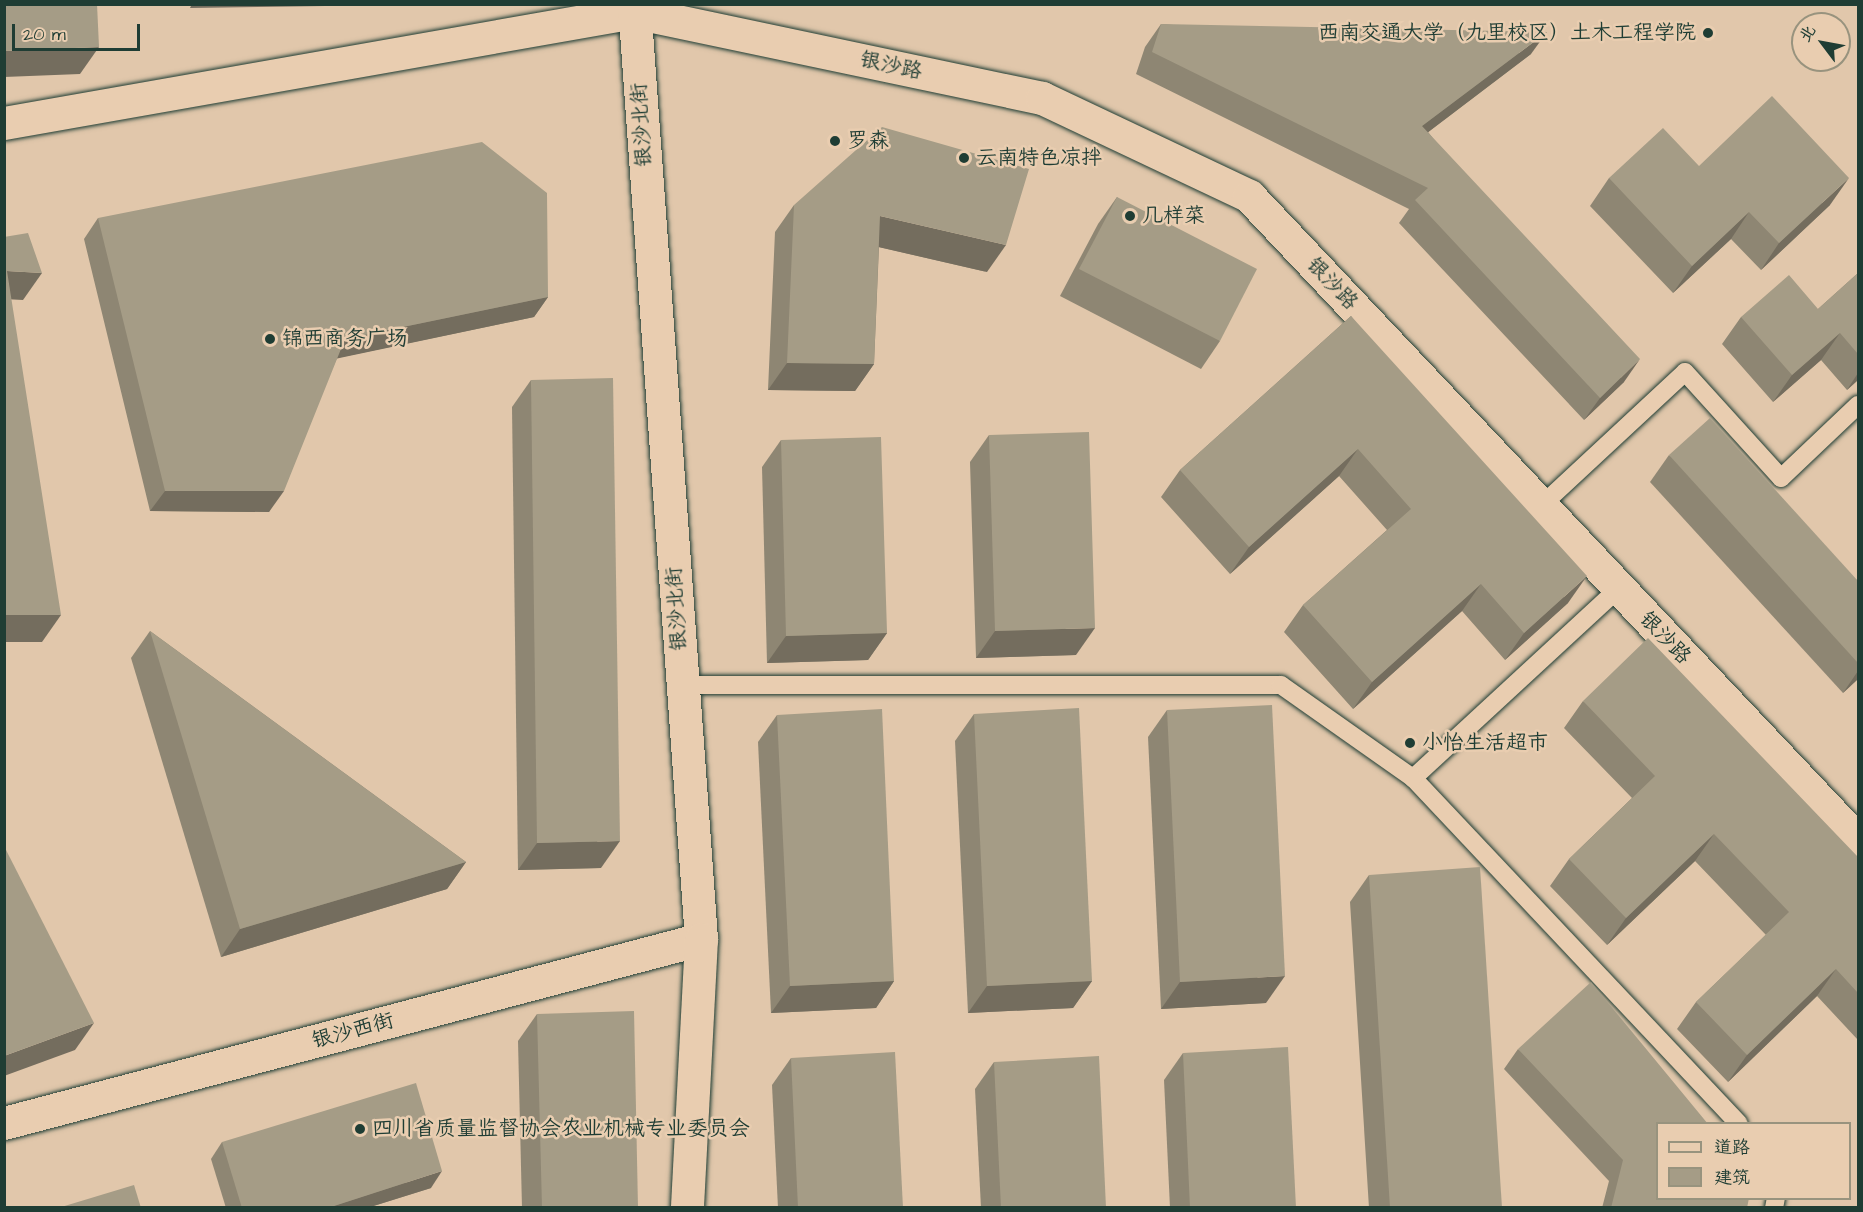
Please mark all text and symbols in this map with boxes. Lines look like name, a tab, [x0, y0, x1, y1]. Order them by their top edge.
scale bar	[15, 12, 142, 50]
north arrow	[1791, 12, 1851, 72]
place label: 西南交通大学（九里校区）土木工程学院	[1318, 20, 1696, 46]
text: 北	[1794, 21, 1821, 46]
text: 20 m	[23, 22, 66, 47]
marker: 西南交通大学（九里校区）土木工程学院	[1701, 26, 1715, 40]
street label: 银沙路	[858, 47, 924, 85]
street label: 银沙北街	[627, 82, 657, 168]
place label: 罗森	[847, 128, 889, 154]
marker: 罗森	[828, 134, 842, 148]
place label: 云南特色凉拌	[976, 145, 1102, 171]
marker: 云南特色凉拌	[957, 151, 971, 165]
place label: 几样菜	[1142, 203, 1205, 229]
marker: 几样菜	[1123, 209, 1137, 223]
street label: 银沙路	[1301, 253, 1363, 315]
place label: 锦西商务广场	[282, 326, 408, 352]
marker: 锦西商务广场	[263, 332, 277, 346]
street label: 银沙北街	[662, 566, 692, 652]
street label: 银沙路	[1634, 607, 1696, 669]
place label: 小怡生活超市	[1422, 730, 1548, 756]
marker: 小怡生活超市	[1403, 736, 1417, 750]
street label: 银沙西街	[309, 1008, 397, 1054]
place label: 四川省质量监督协会农业机械专业委员会	[372, 1116, 750, 1142]
marker: 四川省质量监督协会农业机械专业委员会	[353, 1122, 367, 1136]
legend	[1656, 1122, 1851, 1200]
text: 道路	[1714, 1135, 1750, 1160]
text: 建筑	[1714, 1165, 1750, 1190]

